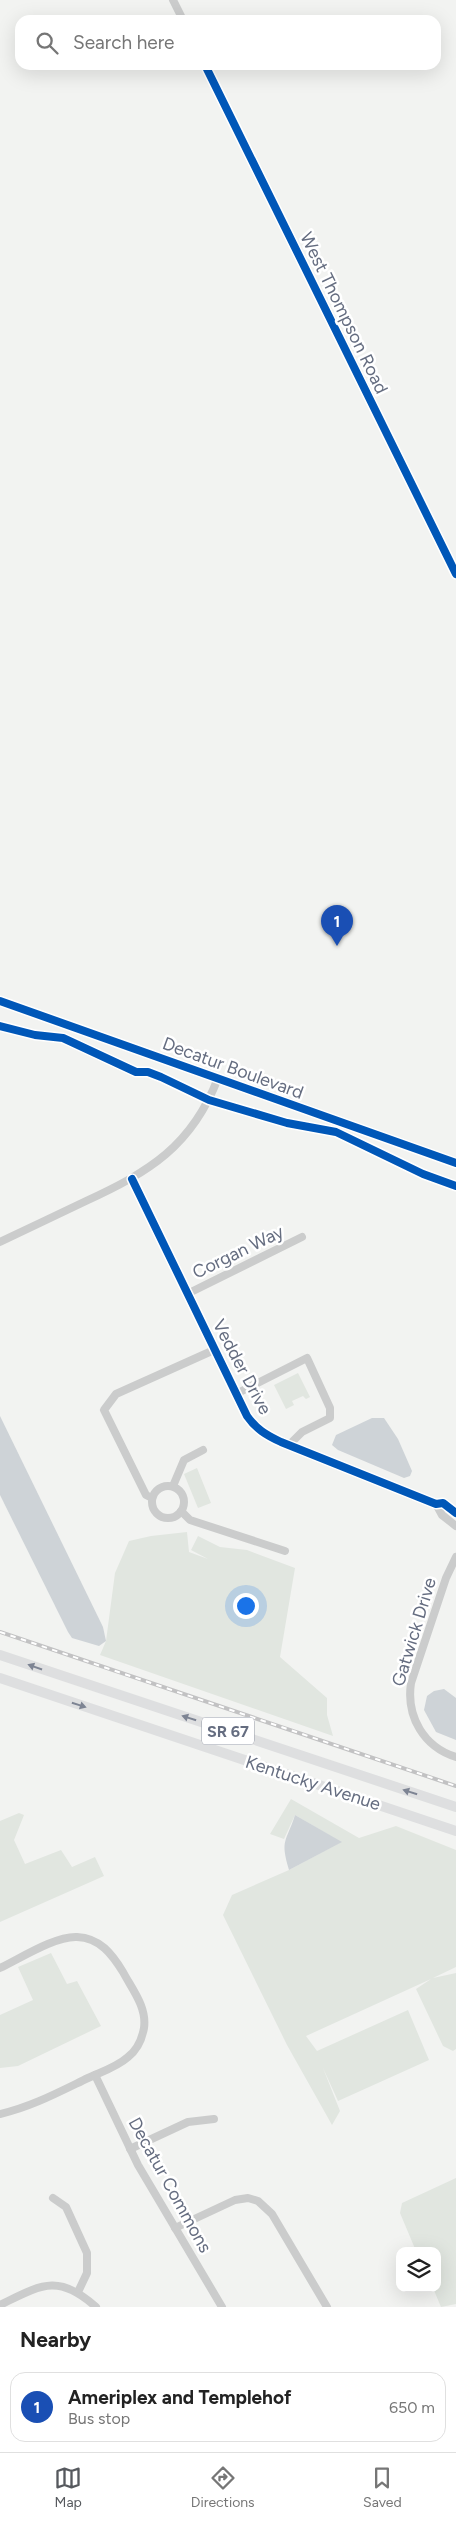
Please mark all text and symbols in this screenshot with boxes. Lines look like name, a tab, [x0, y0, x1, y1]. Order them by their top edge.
search box	[15, 15, 441, 70]
icon: search	[33, 29, 61, 57]
text: Search here	[73, 31, 175, 54]
street label: West Thompson Road	[295, 229, 393, 397]
pin: 1	[321, 905, 353, 946]
street label: Decatur Boulevard	[159, 1032, 307, 1104]
street label: Corgan Way	[189, 1220, 288, 1284]
street label: Vedder Drive	[208, 1316, 276, 1419]
street label: Gatwick Drive	[387, 1575, 441, 1689]
your location	[233, 1593, 259, 1619]
one-way arrow	[27, 1663, 42, 1671]
one-way arrow	[72, 1702, 87, 1709]
one-way arrow	[182, 1714, 197, 1721]
road number: SR 67	[202, 1718, 254, 1744]
street label: Kentucky Avenue	[243, 1751, 384, 1815]
one-way arrow	[402, 1788, 417, 1795]
street label: Decatur Commons	[124, 2113, 216, 2257]
map controls	[396, 2247, 441, 2292]
button: layers	[396, 2247, 441, 2292]
text: Nearby	[20, 2327, 91, 2352]
text: Ameriplex and Templehof	[68, 2386, 291, 2409]
text: 1	[34, 2398, 40, 2417]
text: 650 m	[389, 2398, 435, 2417]
text: Bus stop	[68, 2409, 130, 2428]
tab: Map	[54, 2464, 82, 2511]
tab: Directions	[191, 2464, 255, 2511]
tab: Saved	[363, 2464, 402, 2511]

